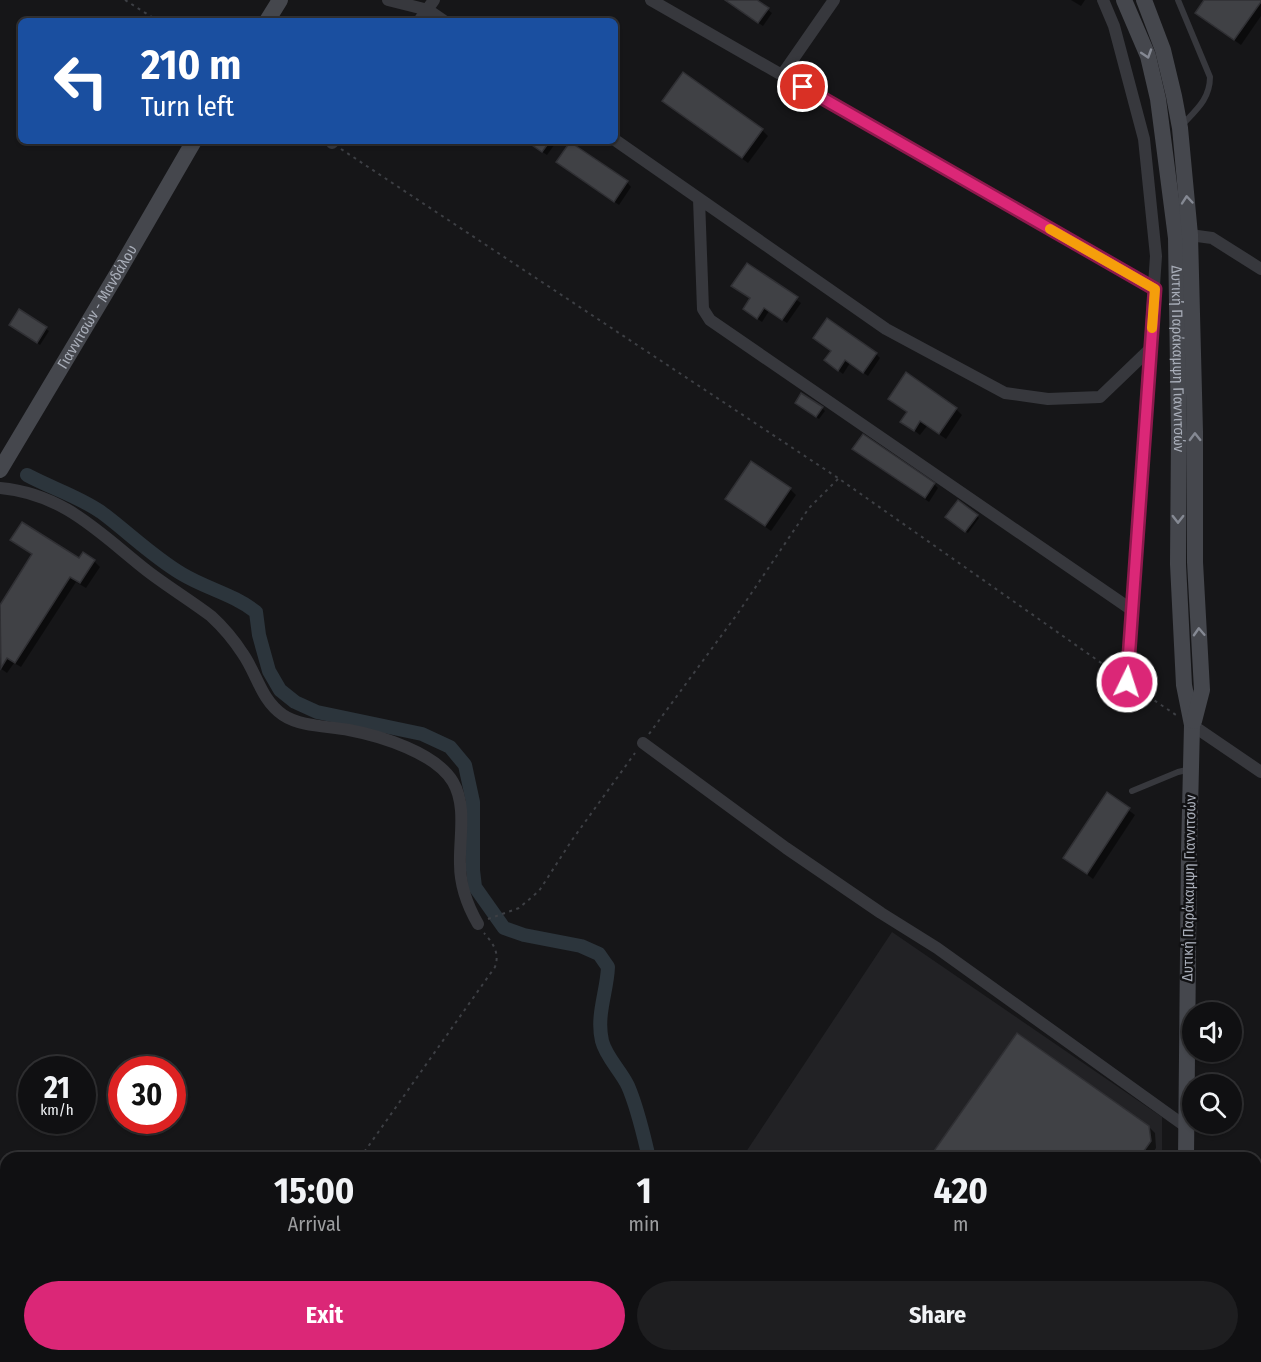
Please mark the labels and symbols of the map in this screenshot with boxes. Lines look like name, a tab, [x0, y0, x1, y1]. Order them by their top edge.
one-way arrow	[1139, 48, 1152, 59]
pin	[777, 61, 828, 112]
one-way arrow	[1181, 195, 1194, 204]
street label: Γιαννιτσών - Μανδάλου	[54, 242, 141, 372]
street label: Δυτική Παράκαμψη Γιαννιτσών	[1167, 265, 1188, 453]
one-way arrow	[1188, 432, 1201, 441]
one-way arrow	[1172, 515, 1184, 524]
one-way arrow	[1192, 627, 1205, 636]
position arrow	[1095, 650, 1159, 714]
street label: Δυτική Παράκαμψη Γιαννιτσών	[1178, 794, 1200, 982]
speed limit sign: 30	[108, 1056, 186, 1134]

